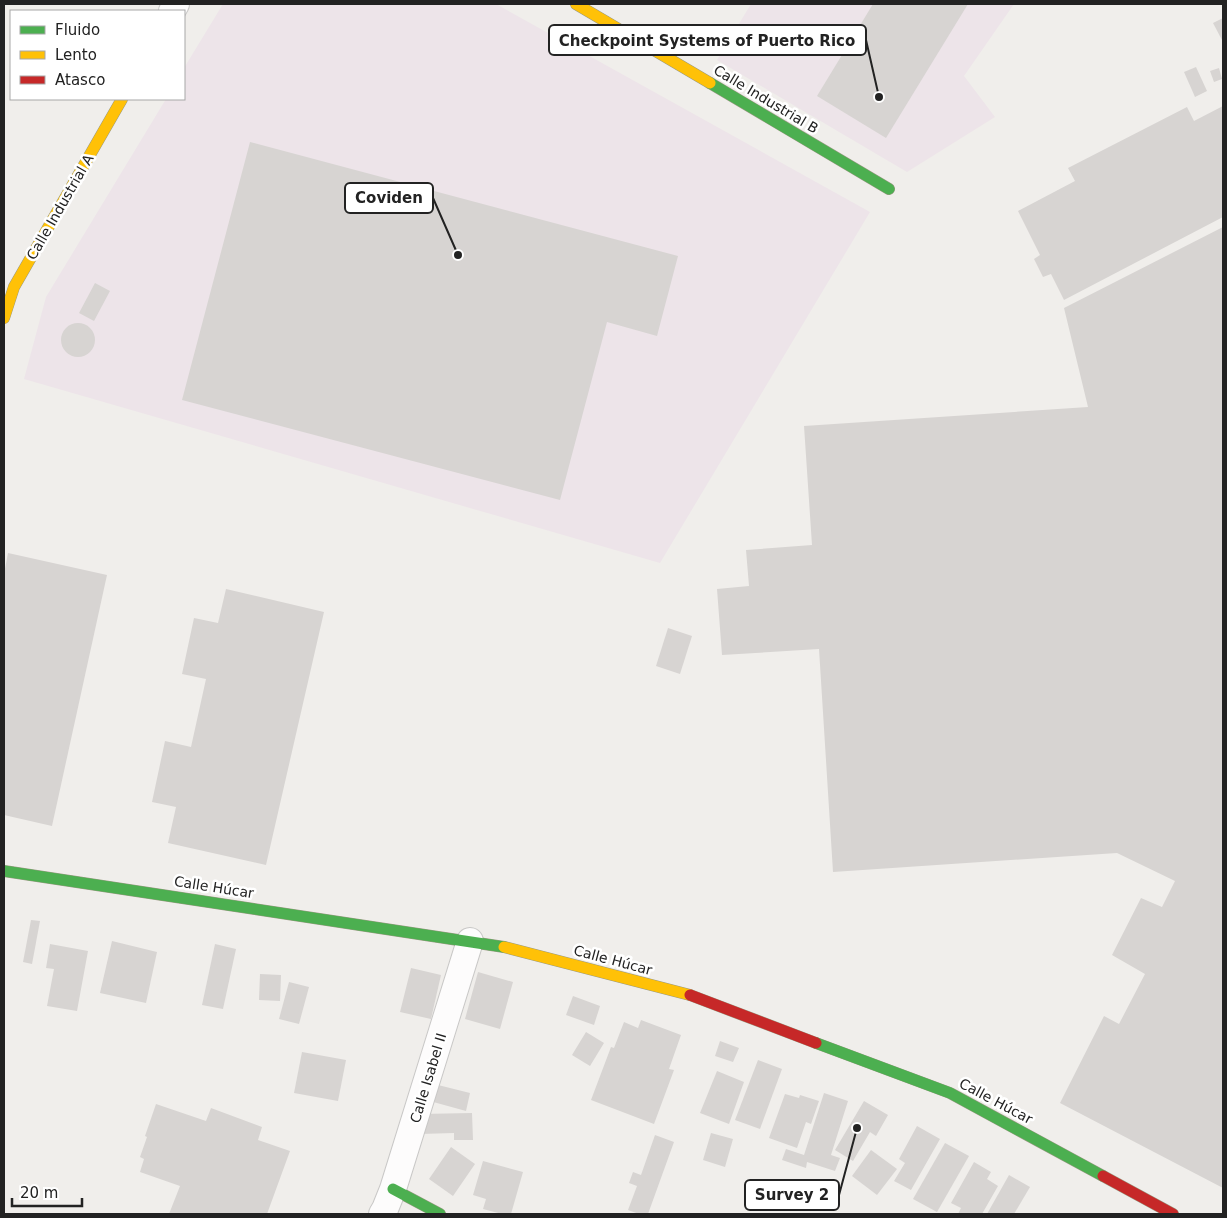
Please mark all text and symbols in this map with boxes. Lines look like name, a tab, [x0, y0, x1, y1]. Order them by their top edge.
legend	[10, 10, 185, 100]
text: Fluido	[55, 21, 100, 39]
callout: Checkpoint Systems of Puerto Rico	[549, 25, 866, 55]
text: Checkpoint Systems of Puerto Rico	[559, 32, 855, 50]
text: Lento	[55, 46, 97, 64]
street label: Calle Industrial B	[711, 62, 821, 136]
text: Atasco	[55, 71, 105, 89]
street label: Calle Industrial A	[23, 151, 97, 262]
callout: Coviden	[345, 183, 433, 213]
text: Coviden	[355, 189, 423, 207]
street label: Calle Húcar	[173, 873, 255, 901]
street label: Calle Húcar	[572, 942, 654, 978]
street label: Calle Isabel II	[407, 1031, 449, 1125]
street label: Calle Húcar	[957, 1075, 1036, 1127]
scale bar	[12, 1176, 82, 1208]
callout: Survey 2	[745, 1180, 839, 1210]
text: 20 m	[20, 1184, 58, 1202]
text: Survey 2	[755, 1186, 829, 1204]

